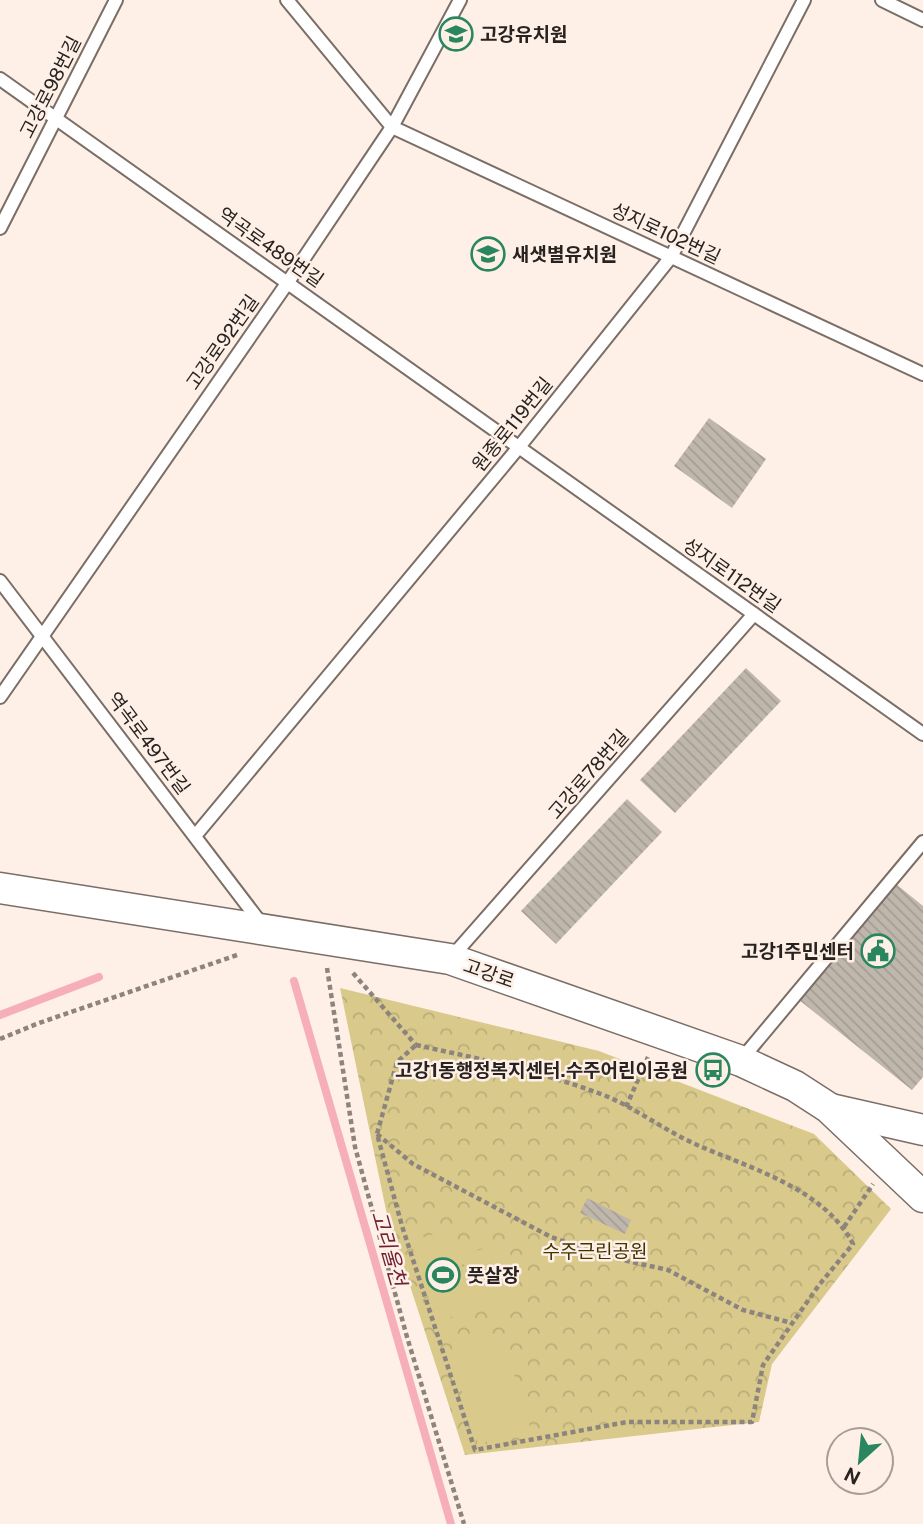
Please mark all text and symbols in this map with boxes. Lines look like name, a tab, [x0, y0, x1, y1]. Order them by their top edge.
school or university icon: 고강유치원	[437, 15, 475, 53]
place label: 고강유치원	[480, 23, 567, 45]
street label: 고강로98번길	[15, 32, 85, 142]
street label: 성지로102번길	[608, 198, 724, 268]
street label: 역곡로489번길	[214, 203, 328, 291]
school or university icon: 새샛별유치원	[469, 235, 507, 273]
place label: 새샛별유치원	[512, 243, 617, 265]
street label: 고강로92번길	[181, 290, 263, 394]
street label: 원종로119번길	[467, 372, 557, 476]
street label: 성지로112번길	[679, 533, 785, 617]
street label: 역곡로497번길	[103, 688, 195, 798]
street label: 고강로78번길	[543, 725, 633, 823]
public building icon: 고강1주민센터	[859, 932, 897, 970]
place label: 고강1주민센터	[741, 940, 854, 962]
street label: 고강로	[461, 954, 517, 992]
bus stop icon: 고강1동행정복지센터.수주어린이공원	[694, 1051, 732, 1089]
place label: 고강1동행정복지센터.수주어린이공원	[395, 1059, 688, 1081]
water label: 고리울천	[366, 1207, 412, 1291]
park label: 수주근린공원	[543, 1240, 647, 1262]
sports icon: 풋살장	[424, 1256, 462, 1294]
place label: 풋살장	[467, 1264, 519, 1286]
north arrow	[825, 1426, 895, 1496]
text: N	[841, 1463, 864, 1489]

